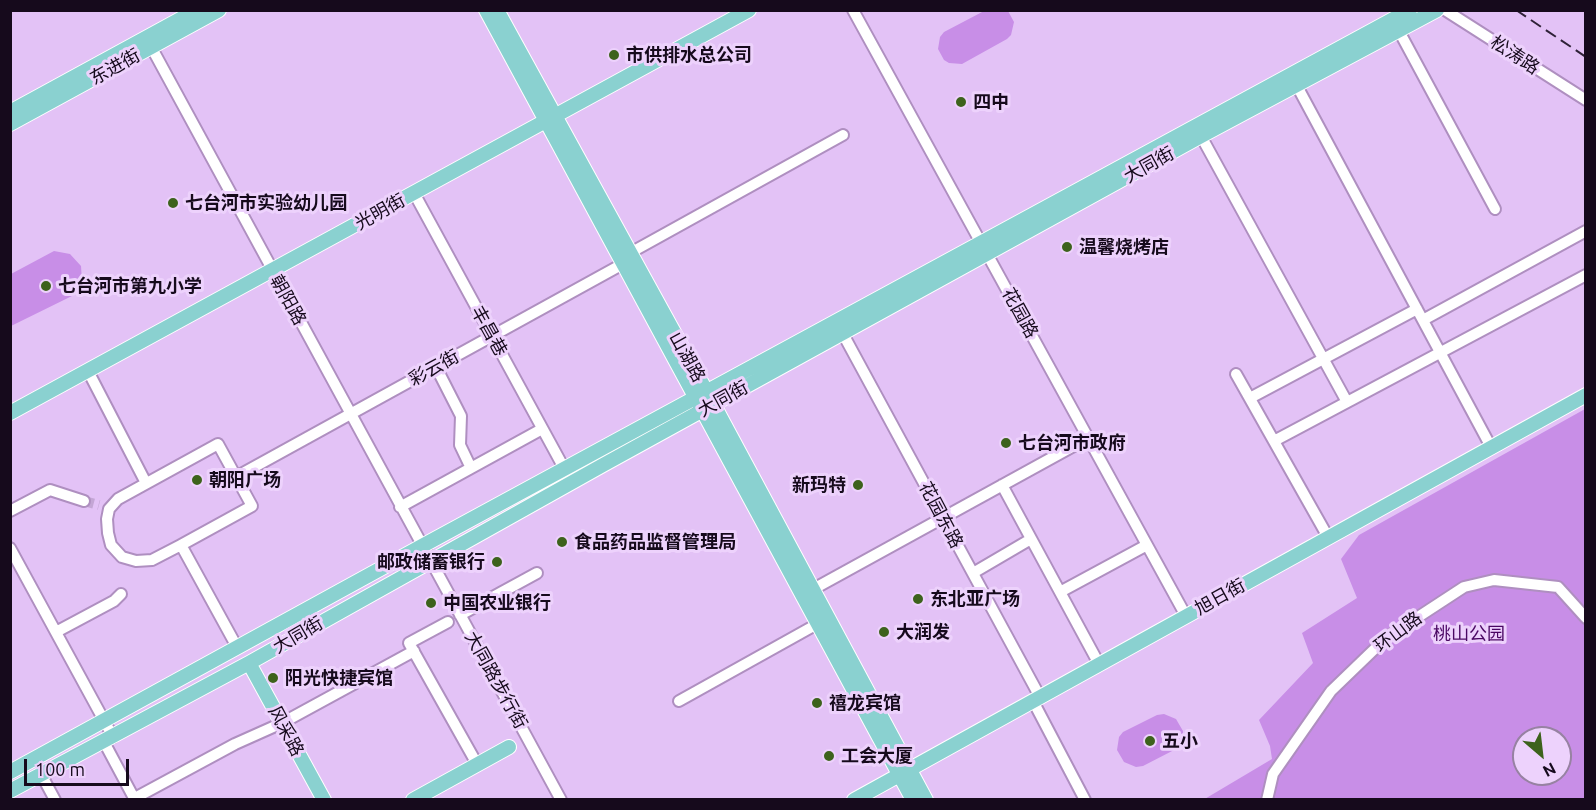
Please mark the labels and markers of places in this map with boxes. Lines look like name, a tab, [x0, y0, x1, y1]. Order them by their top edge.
place label: 市供排水总公司	[626, 44, 752, 66]
marker: 市供排水总公司	[607, 48, 621, 62]
place label: 四中	[973, 91, 1009, 113]
marker: 四中	[954, 95, 968, 109]
place label: 七台河市实验幼儿园	[185, 192, 347, 214]
marker: 七台河市实验幼儿园	[166, 196, 180, 210]
place label: 温馨烧烤店	[1079, 236, 1169, 258]
marker: 温馨烧烤店	[1060, 240, 1074, 254]
place label: 七台河市第九小学	[58, 275, 202, 297]
marker: 七台河市第九小学	[39, 279, 53, 293]
place label: 七台河市政府	[1018, 432, 1126, 454]
marker: 七台河市政府	[999, 436, 1013, 450]
place label: 朝阳广场	[209, 469, 281, 491]
marker: 朝阳广场	[190, 473, 204, 487]
place label: 新玛特	[792, 474, 846, 496]
marker: 新玛特	[851, 478, 865, 492]
place label: 食品药品监督管理局	[574, 531, 736, 553]
marker: 食品药品监督管理局	[555, 535, 569, 549]
place label: 邮政储蓄银行	[377, 551, 485, 573]
marker: 邮政储蓄银行	[490, 555, 504, 569]
place label: 东北亚广场	[930, 588, 1020, 610]
place label: 中国农业银行	[443, 592, 551, 614]
marker: 东北亚广场	[911, 592, 925, 606]
marker: 中国农业银行	[424, 596, 438, 610]
place label: 大润发	[896, 621, 950, 643]
marker: 大润发	[877, 625, 891, 639]
place label: 阳光快捷宾馆	[285, 667, 393, 689]
marker: 阳光快捷宾馆	[266, 671, 280, 685]
place label: 禧龙宾馆	[829, 692, 901, 714]
marker: 禧龙宾馆	[810, 696, 824, 710]
place label: 五小	[1162, 730, 1198, 752]
marker: 五小	[1143, 734, 1157, 748]
place label: 工会大厦	[841, 745, 913, 767]
marker: 工会大厦	[822, 749, 836, 763]

